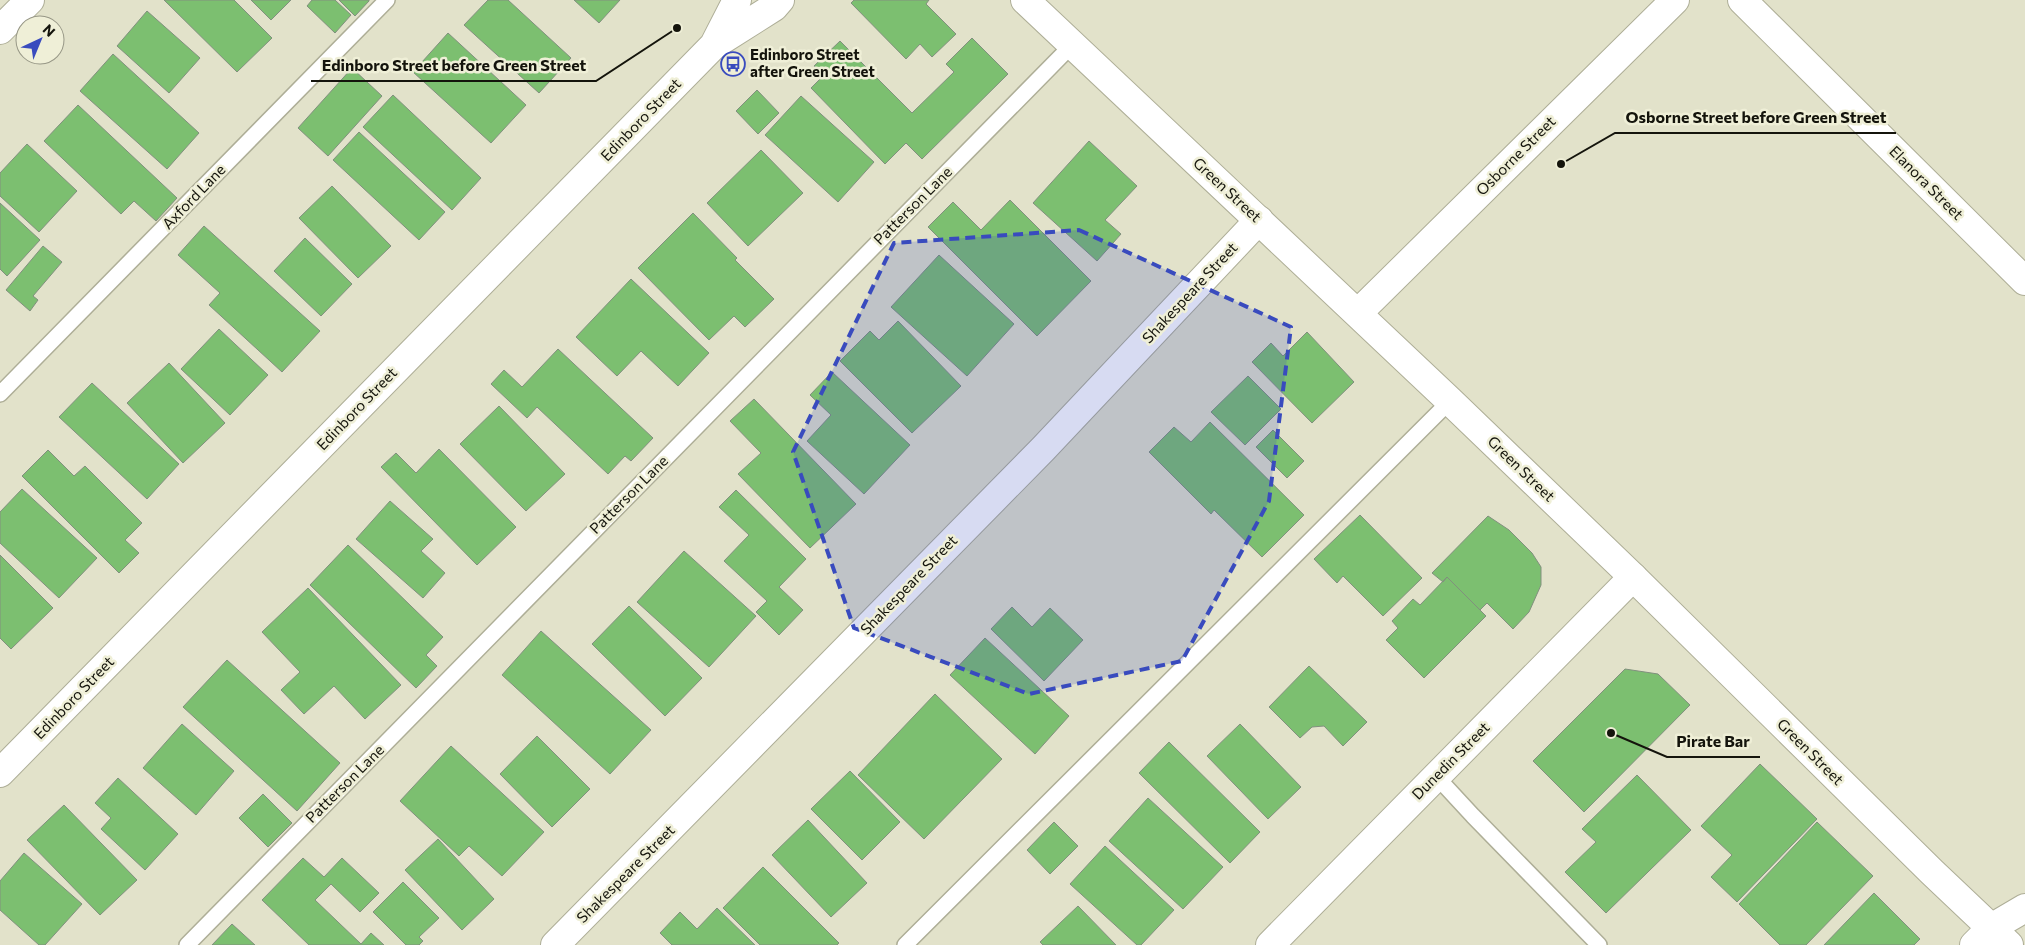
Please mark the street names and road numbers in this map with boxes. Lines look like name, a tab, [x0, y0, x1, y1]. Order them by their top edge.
street label: Edinboro Street	[596, 74, 684, 164]
street label: Osborne Street	[1472, 112, 1559, 199]
street label: Elanora Street	[1886, 142, 1967, 223]
street label: Green Street	[1190, 153, 1265, 225]
street label: Axford Lane	[158, 160, 229, 232]
street label: Patterson Lane	[869, 162, 955, 248]
street label: Shakespeare Street	[1138, 238, 1241, 346]
street label: Edinboro Street	[312, 363, 400, 453]
street label: Green Street	[1484, 432, 1559, 505]
street label: Patterson Lane	[585, 451, 671, 537]
street label: Shakespeare Street	[856, 531, 960, 638]
street label: Edinboro Street	[29, 652, 117, 742]
street label: Green Street	[1774, 714, 1848, 788]
street label: Dunedin Street	[1408, 718, 1493, 803]
street label: Patterson Lane	[301, 740, 387, 826]
street label: Shakespeare Street	[573, 821, 678, 926]

